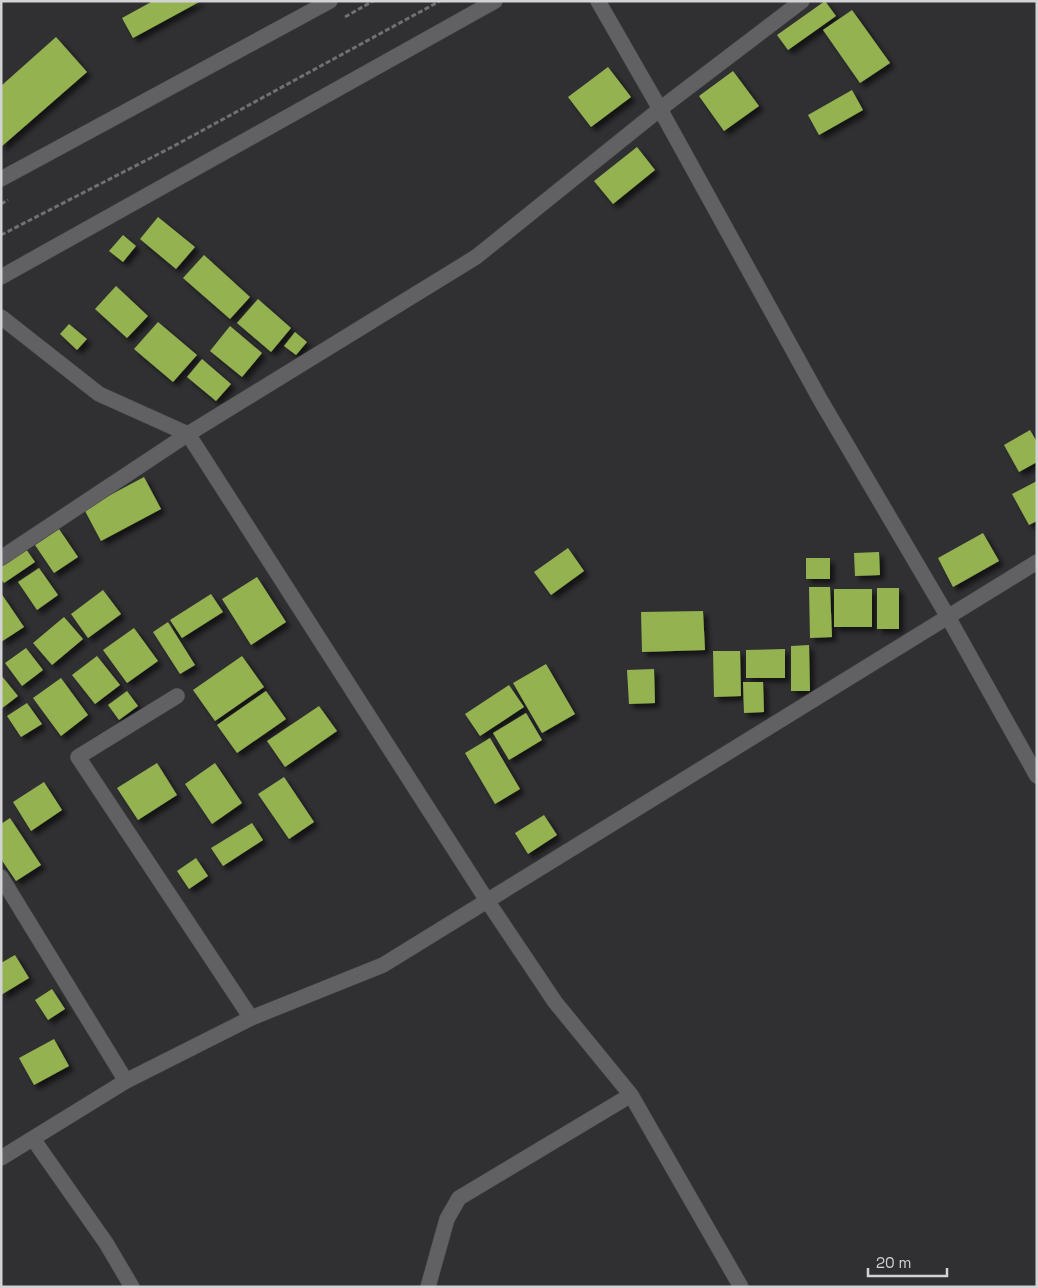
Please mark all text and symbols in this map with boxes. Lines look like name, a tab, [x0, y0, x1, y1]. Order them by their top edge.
scale bar	[868, 1246, 947, 1278]
text: 20 m	[876, 1253, 911, 1272]

